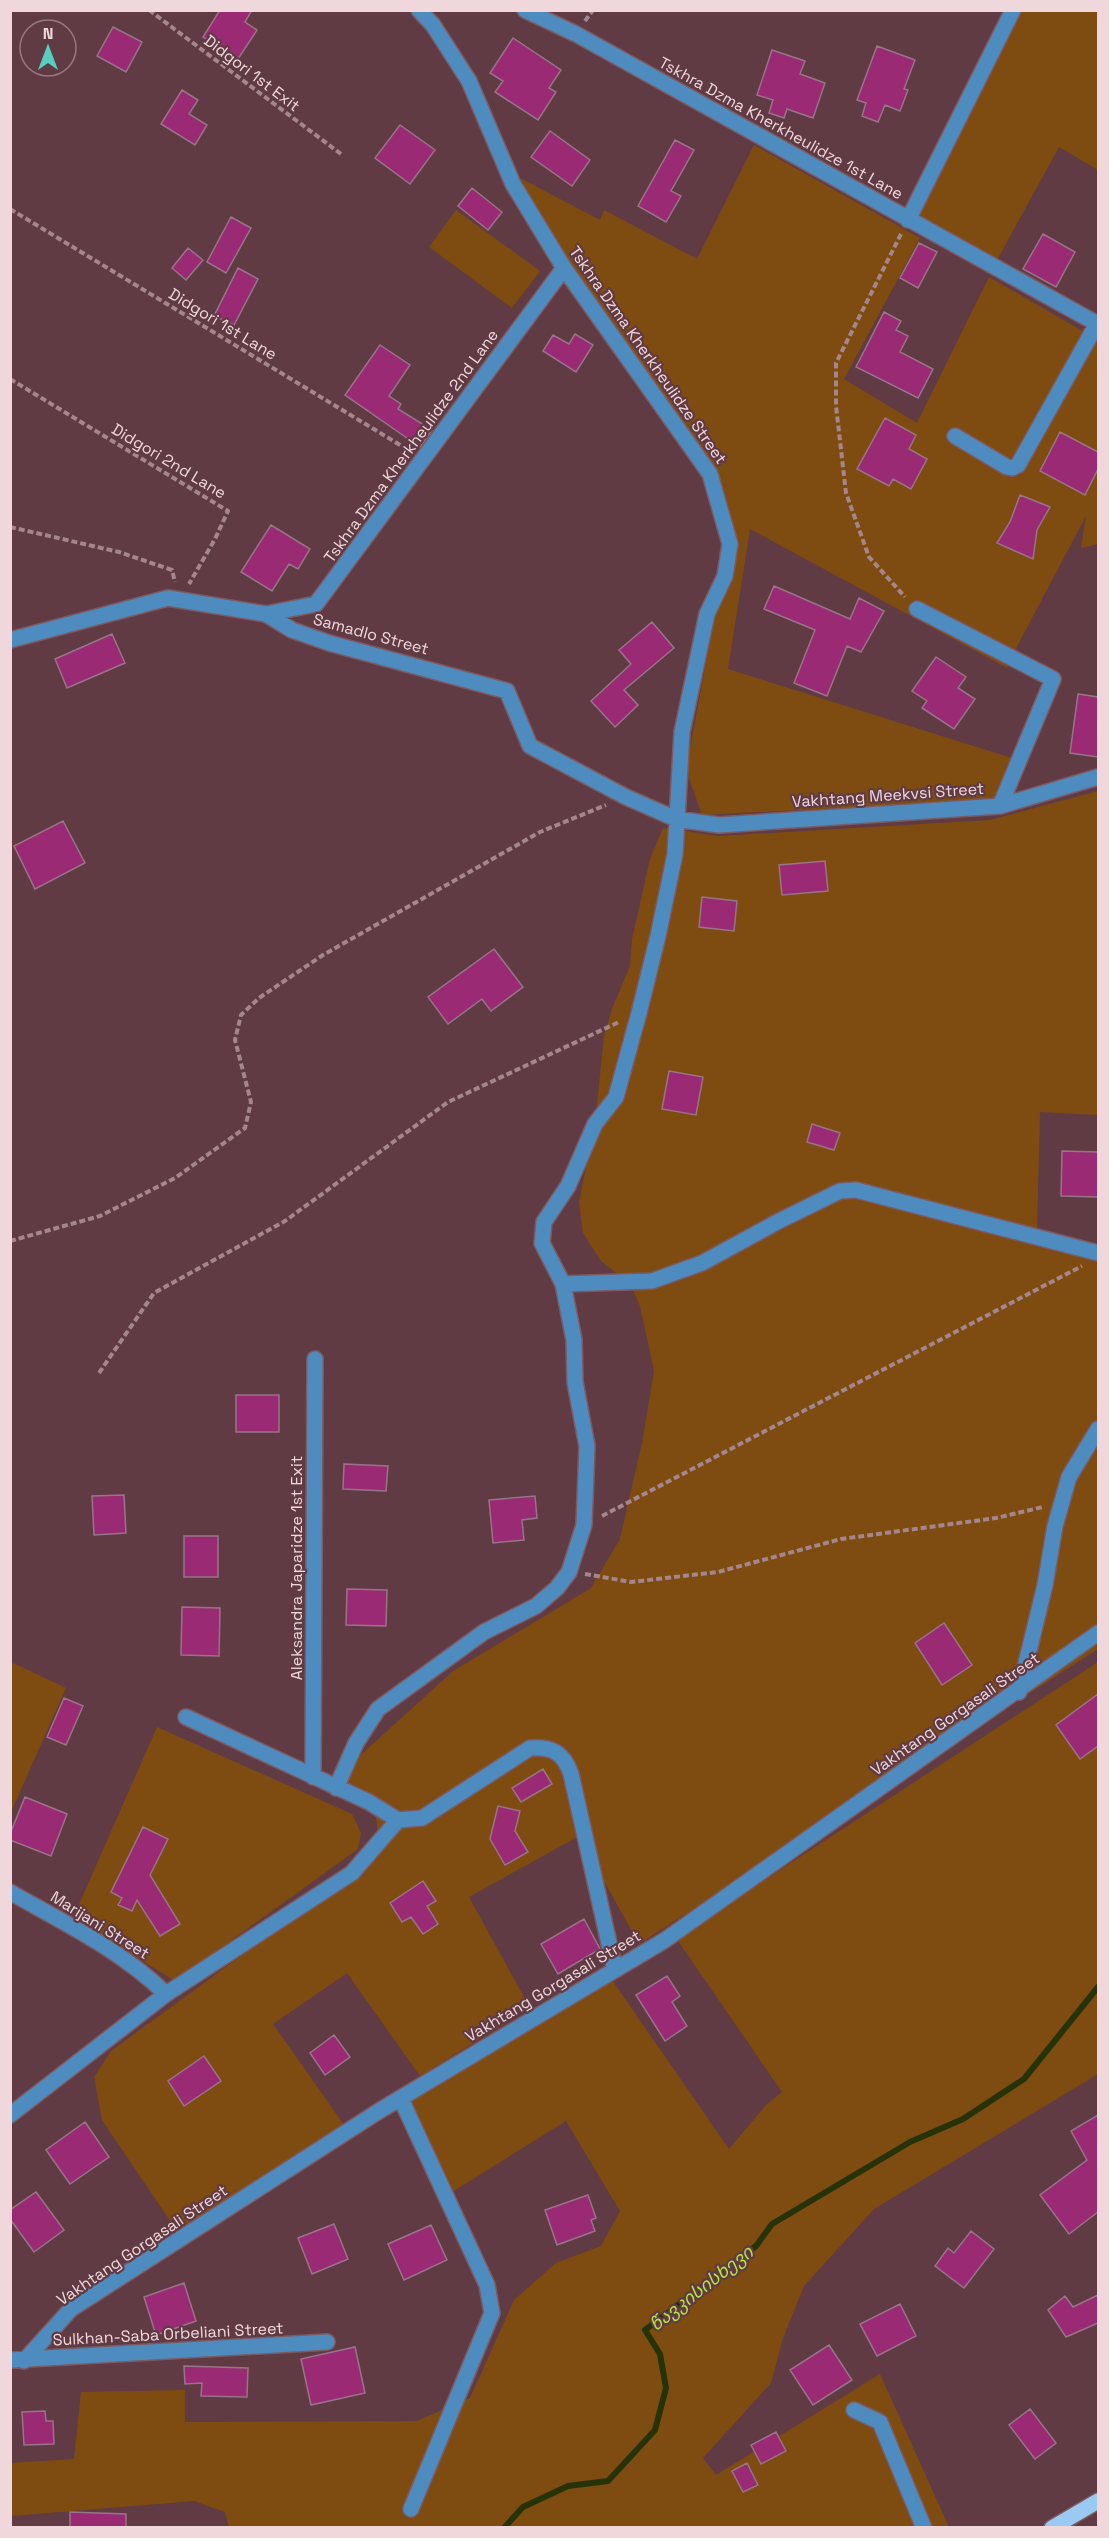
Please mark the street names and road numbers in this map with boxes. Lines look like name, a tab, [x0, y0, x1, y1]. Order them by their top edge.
street label: Didgori 1st Exit	[200, 30, 304, 116]
street label: Tskhra Dzma Kherkheulidze 1st Lane	[655, 52, 907, 204]
street label: Tskhra Dzma Kherkheulidze Street	[564, 242, 732, 468]
street label: Didgori 1st Lane	[165, 283, 281, 365]
street label: Tskhra Dzma Kherkheulidze 2nd Lane	[319, 325, 503, 567]
street label: Didgori 2nd Lane	[108, 418, 230, 504]
street label: Samadlo Street	[311, 608, 431, 660]
street label: Vakhtang Meekvsi Street	[791, 778, 985, 812]
street label: Aleksandra Japaridze 1st Exit	[286, 1456, 307, 1680]
street label: Vakhtang Gorgasali Street	[866, 1648, 1044, 1780]
street label: Marijani Street	[47, 1886, 153, 1964]
street label: Vakhtang Gorgasali Street	[461, 1925, 645, 2047]
street label: Vakhtang Gorgasali Street	[53, 2180, 231, 2310]
street label: Sulkhan-Saba Orbeliani Street	[52, 2317, 284, 2351]

